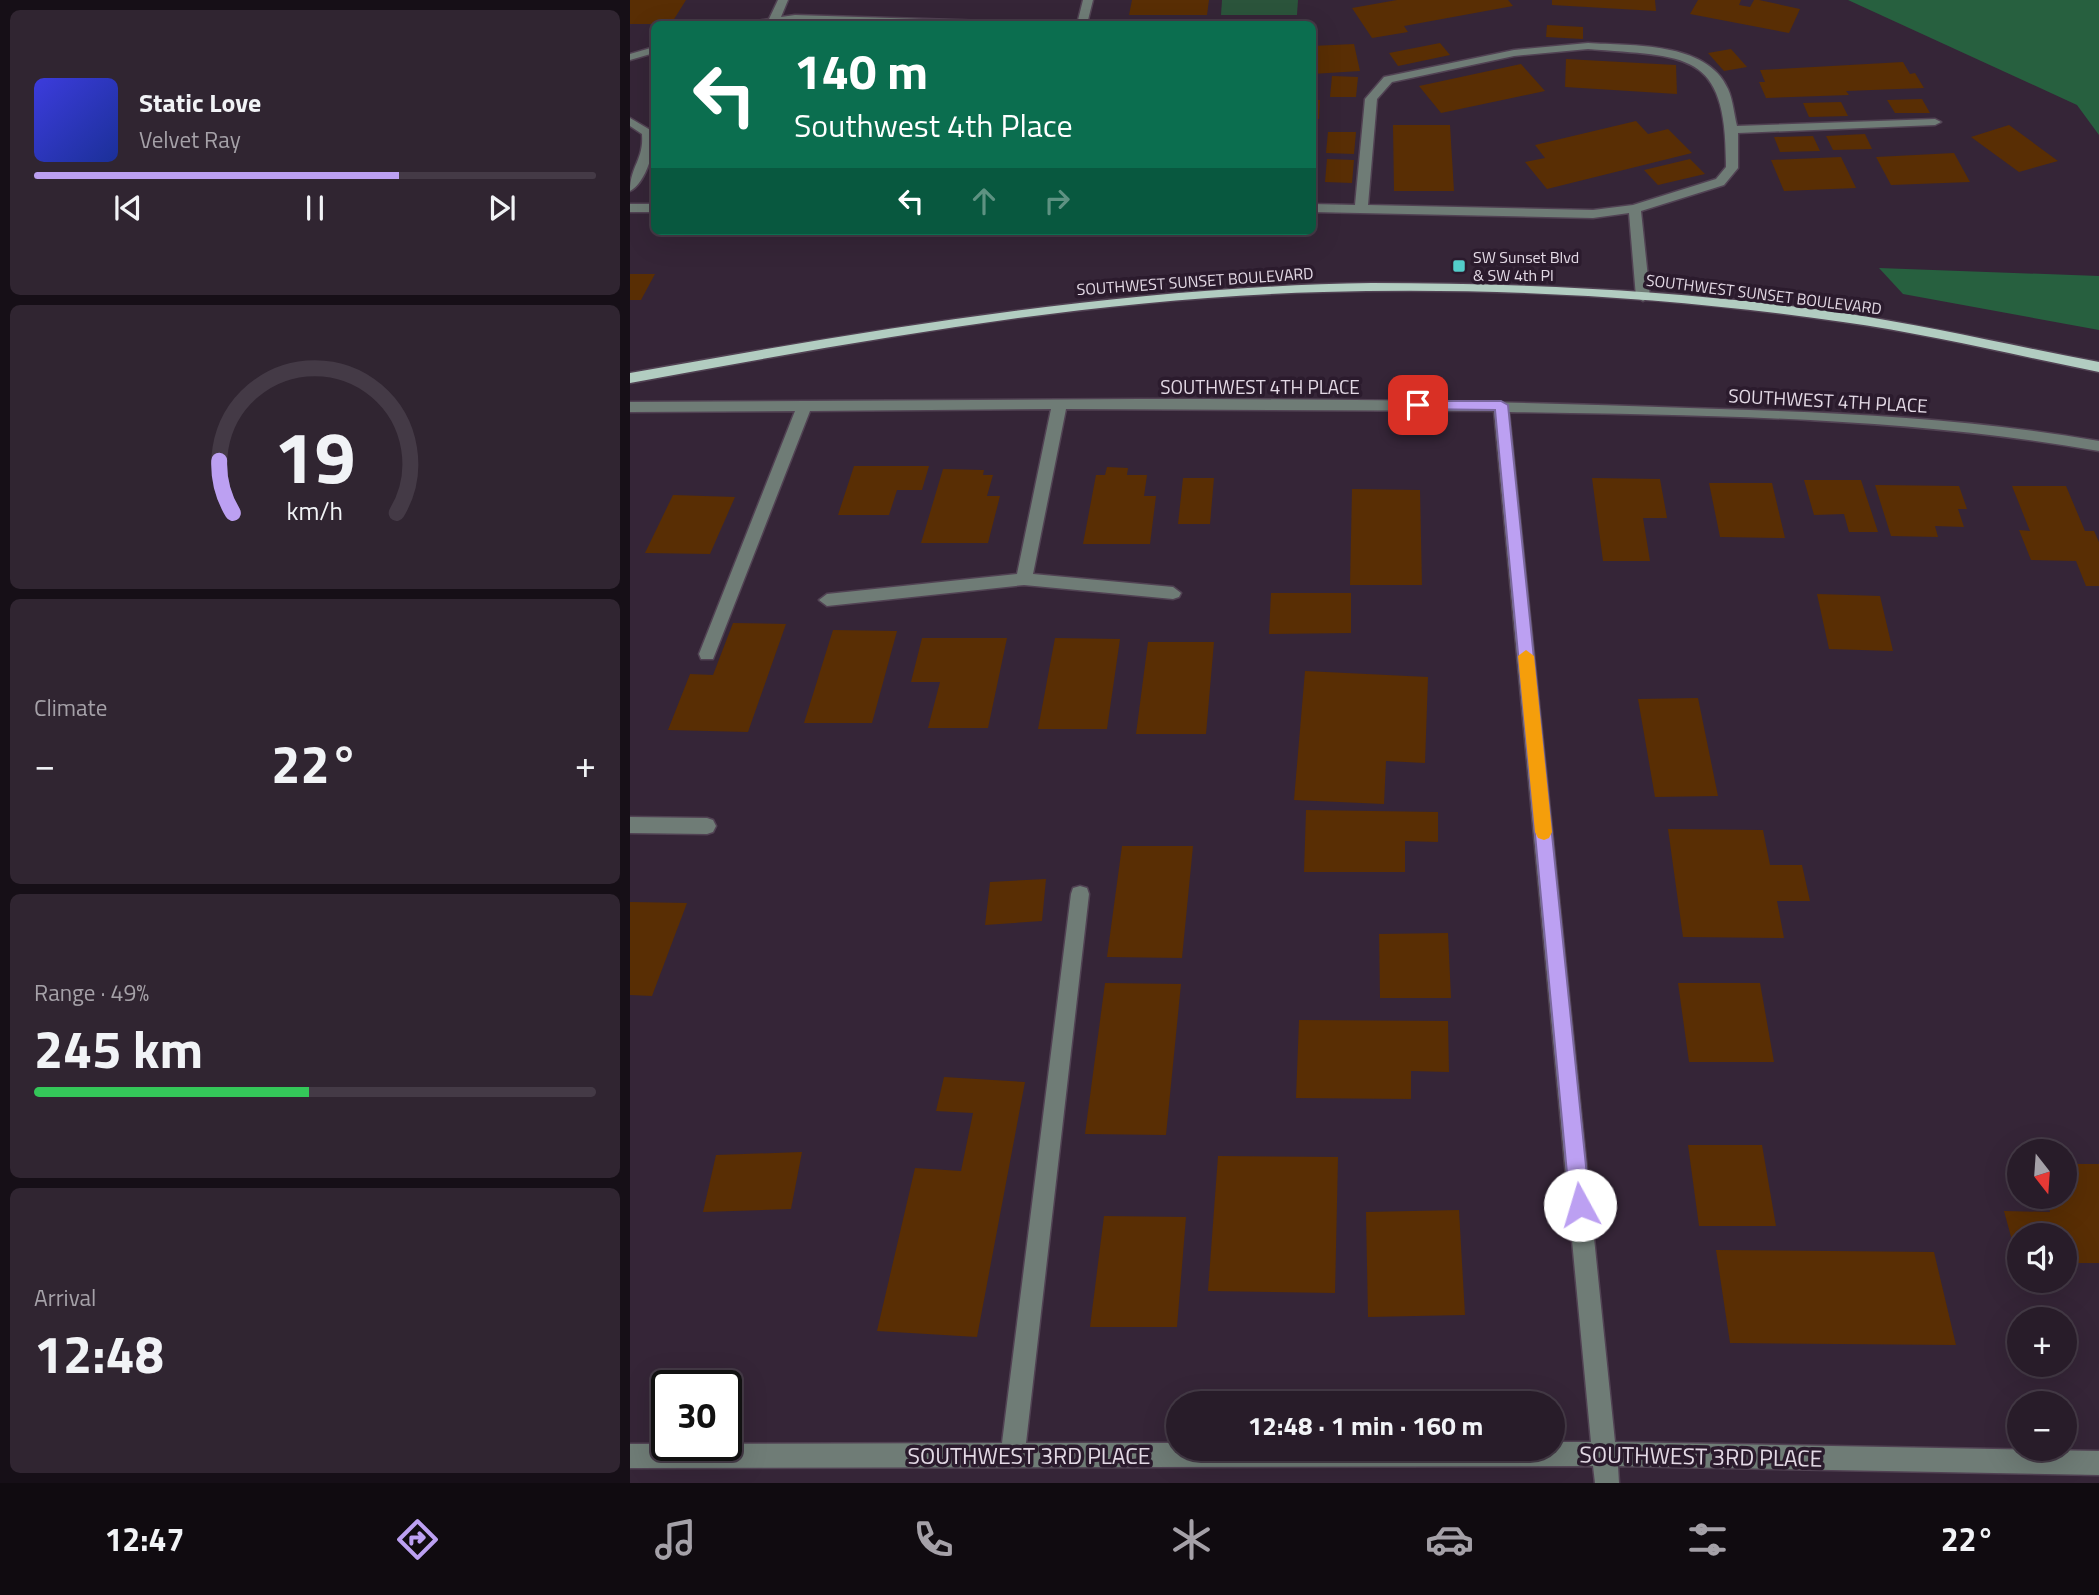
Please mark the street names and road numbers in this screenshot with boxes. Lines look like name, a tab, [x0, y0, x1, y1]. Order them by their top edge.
street label: SOUTHWEST SUNSET BOULEVARD	[1076, 261, 1314, 301]
street label: SOUTHWEST SUNSET BOULEVARD	[1645, 268, 1883, 320]
street label: SOUTHWEST 4TH PLACE	[1160, 372, 1360, 401]
street label: SOUTHWEST 4TH PLACE	[1728, 380, 1928, 420]
street label: SOUTHWEST 3RD PLACE	[1579, 1436, 1823, 1476]
street label: SOUTHWEST 3RD PLACE	[908, 1438, 1151, 1473]

